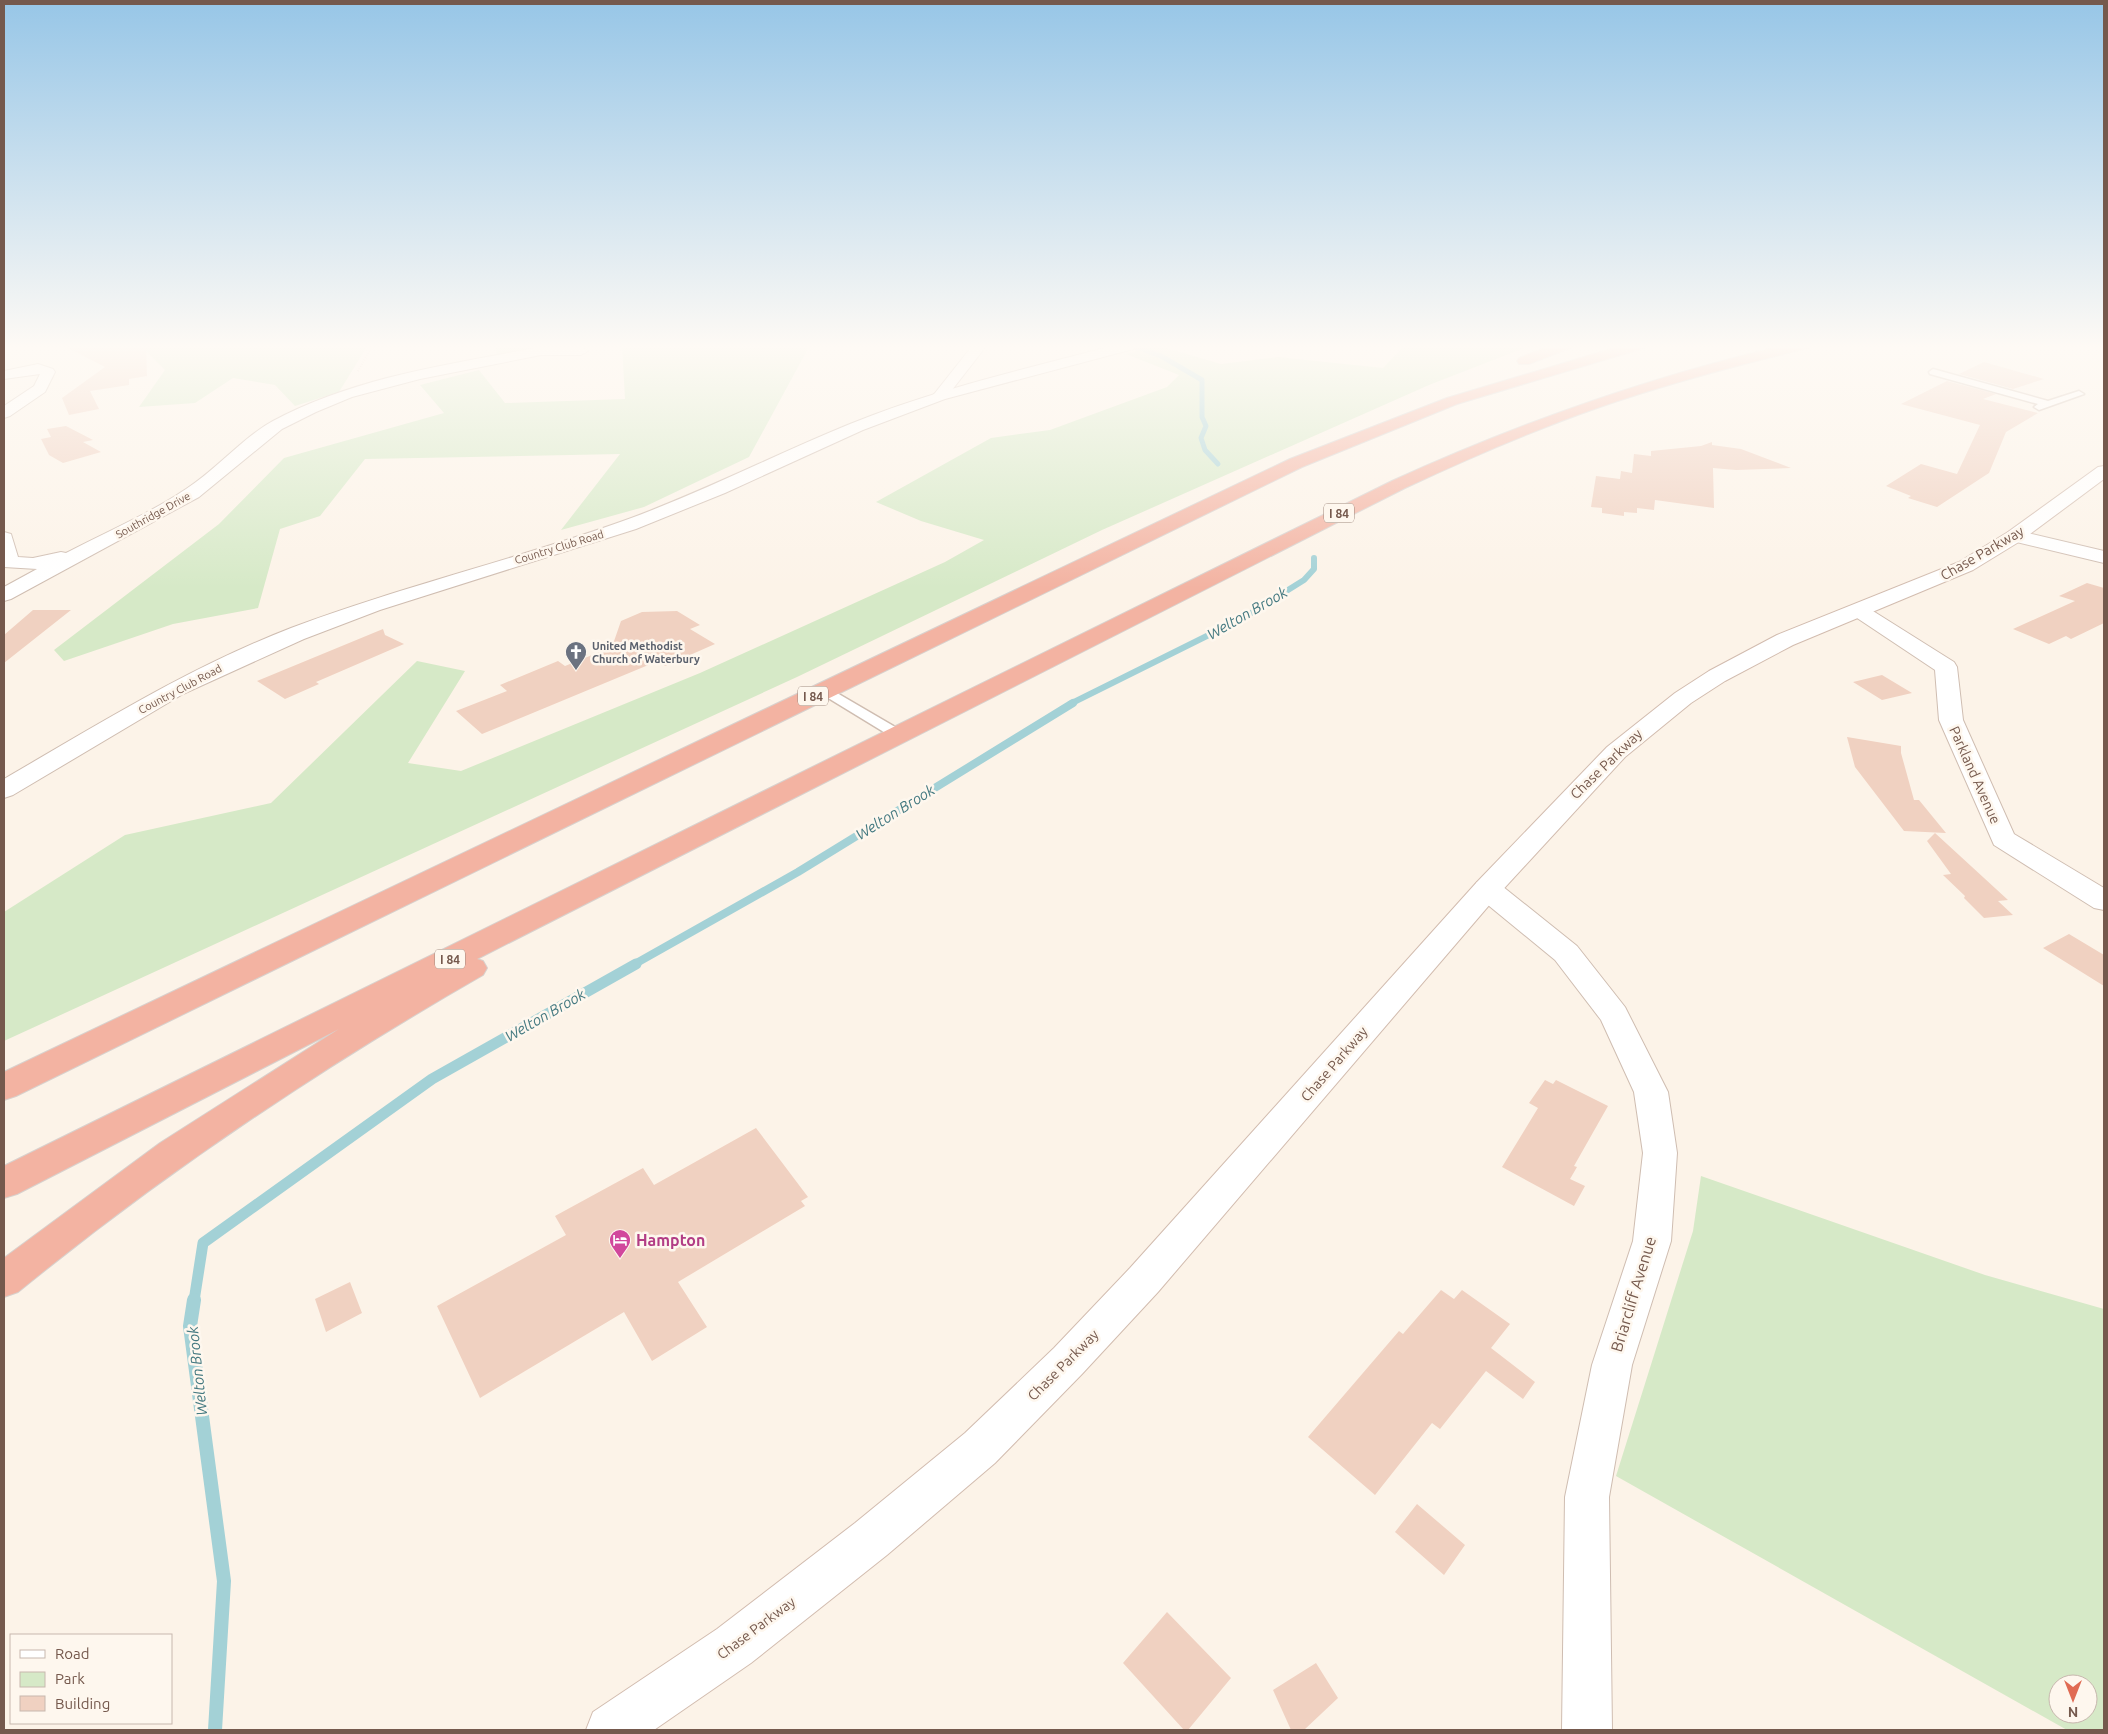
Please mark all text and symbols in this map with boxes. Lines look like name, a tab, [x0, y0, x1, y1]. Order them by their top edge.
street label: Southridge Drive	[114, 490, 192, 540]
road number: I 84	[1324, 503, 1354, 522]
street label: Chase Parkway	[1938, 523, 2027, 583]
street label: Country Club Road	[513, 528, 605, 566]
water label: Welton Brook	[1204, 583, 1290, 643]
church icon: United Methodist Church of Waterbury	[564, 640, 588, 671]
place label: United Methodist Church of Waterbury	[592, 640, 700, 665]
street label: Country Club Road	[136, 662, 224, 716]
road number: I 84	[798, 686, 828, 706]
street label: Parkland Avenue	[1946, 724, 2004, 826]
street label: Chase Parkway	[1567, 726, 1645, 802]
water label: Welton Brook	[852, 781, 938, 843]
road number: I 84	[435, 950, 465, 969]
water label: Welton Brook	[502, 985, 588, 1045]
street label: Chase Parkway	[1297, 1023, 1371, 1105]
hotel icon: Hampton	[608, 1228, 632, 1259]
place label: Hampton	[636, 1231, 705, 1249]
street label: Briarcliff Avenue	[1607, 1234, 1659, 1354]
water label: Welton Brook	[184, 1325, 210, 1416]
street label: Chase Parkway	[1024, 1326, 1102, 1404]
street label: Chase Parkway	[714, 1593, 798, 1663]
legend	[10, 1634, 172, 1724]
text: Road	[55, 1645, 90, 1662]
text: Park	[55, 1670, 85, 1687]
north arrow	[2048, 1674, 2098, 1724]
text: Building	[55, 1695, 110, 1712]
text: N	[2068, 1704, 2078, 1720]

